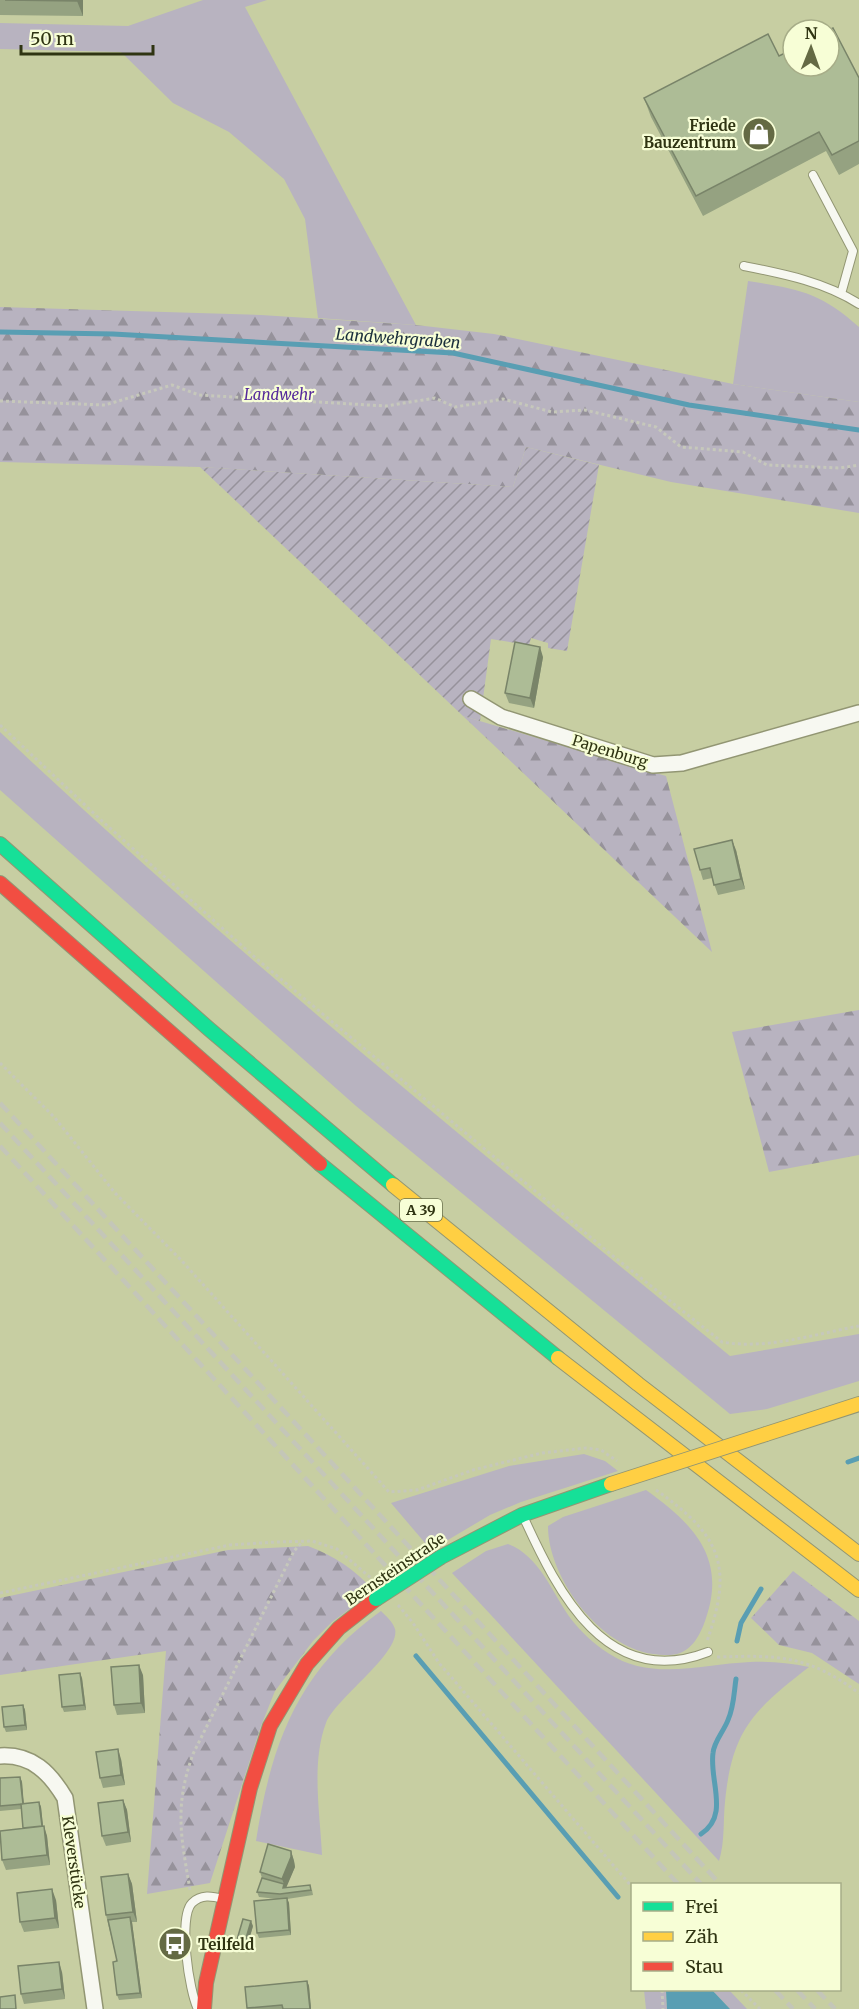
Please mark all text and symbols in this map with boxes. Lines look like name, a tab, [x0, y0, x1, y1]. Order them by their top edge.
scale bar	[21, 18, 153, 56]
north arrow	[781, 18, 841, 78]
text: N	[805, 23, 818, 43]
text: 50 m	[30, 27, 74, 50]
place label: Friede Bauzentrum	[643, 116, 736, 152]
shop icon: Friede Bauzentrum	[741, 116, 777, 152]
water label: Landwehrgraben	[335, 324, 461, 352]
park label: Landwehr	[244, 385, 315, 404]
street label: Papenburg	[570, 730, 650, 772]
road number: A 39	[400, 1199, 442, 1221]
street label: Bernsteinstraße	[341, 1529, 449, 1609]
street label: Kleverstücke	[58, 1814, 90, 1910]
legend	[631, 1883, 841, 1991]
text: Frei	[685, 1895, 719, 1918]
text: Zäh	[685, 1925, 719, 1948]
bus stop icon: Teilfeld	[157, 1926, 193, 1962]
place label: Teilfeld	[198, 1935, 254, 1954]
text: Stau	[685, 1955, 723, 1978]

